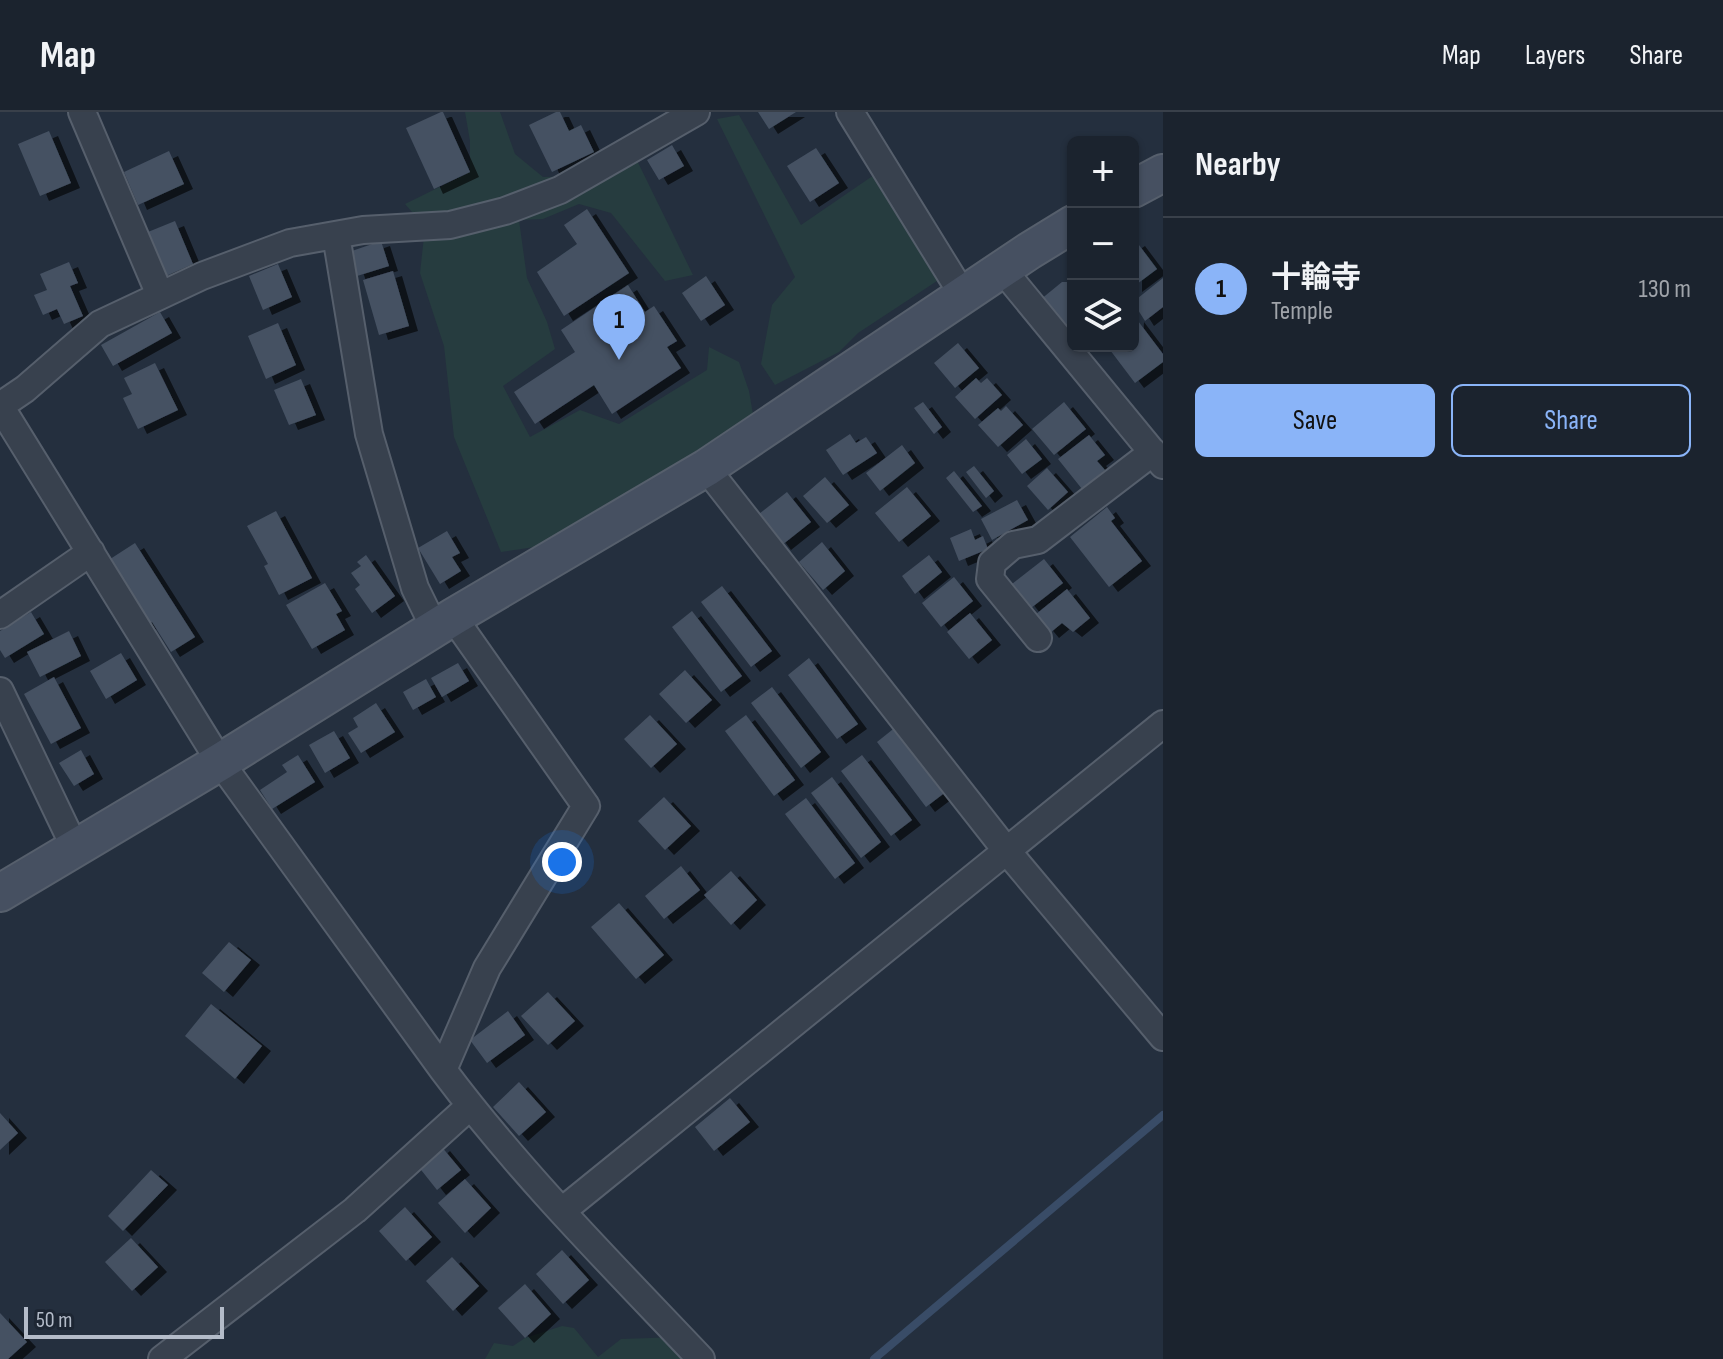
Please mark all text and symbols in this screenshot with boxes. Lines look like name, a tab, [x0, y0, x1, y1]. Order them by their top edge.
text: Map	[40, 33, 96, 78]
text: Map	[1442, 39, 1481, 72]
text: Layers	[1525, 39, 1585, 72]
text: Share	[1629, 39, 1683, 72]
map controls	[1067, 136, 1139, 352]
button: +	[1067, 136, 1139, 208]
text: Nearby	[1195, 144, 1281, 185]
button: −	[1067, 208, 1139, 280]
text: 十輪寺	[1271, 260, 1361, 296]
text: 1	[1216, 274, 1226, 305]
text: 130 m	[1639, 274, 1691, 305]
button: layers	[1067, 280, 1139, 352]
pin: 1	[593, 294, 645, 360]
text: Temple	[1271, 296, 1333, 327]
button: Save	[1195, 384, 1435, 457]
button: Share	[1451, 384, 1691, 457]
your location	[542, 842, 582, 882]
scale bar	[24, 1303, 224, 1339]
text: 50 m	[36, 1307, 72, 1334]

